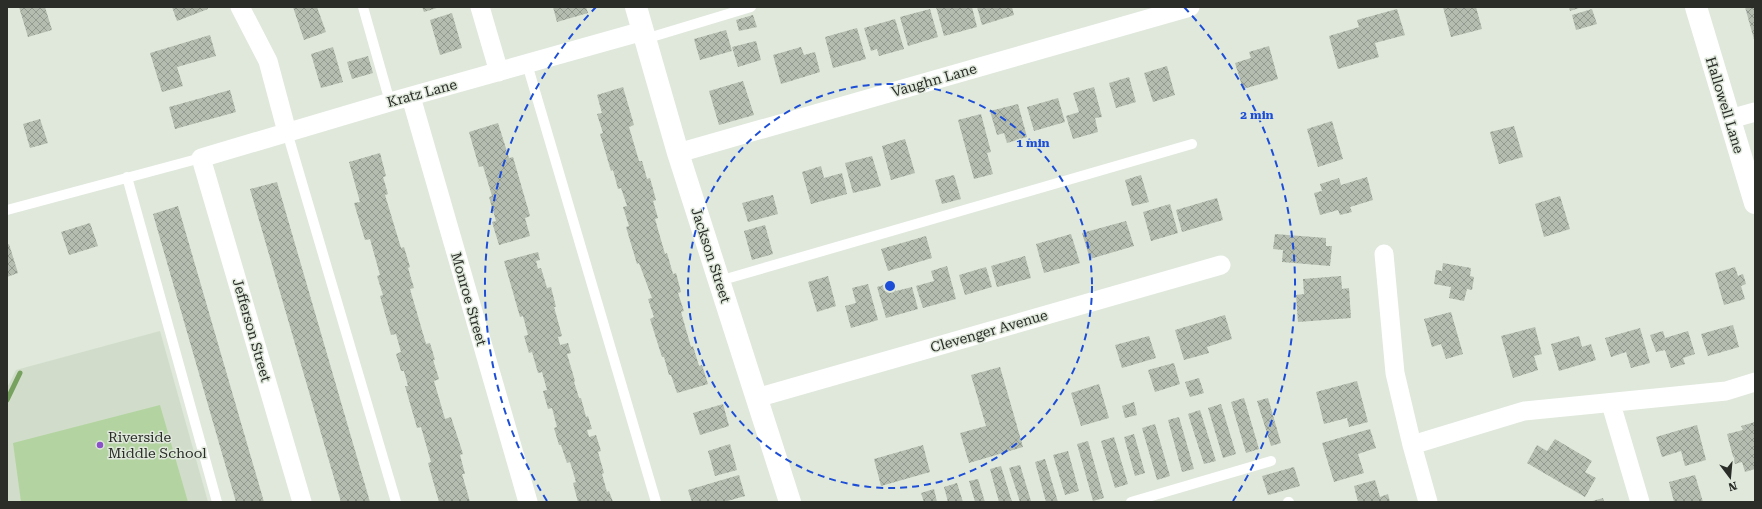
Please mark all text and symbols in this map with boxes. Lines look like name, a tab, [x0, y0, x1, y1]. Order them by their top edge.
street label: Hallowell Lane	[1703, 55, 1747, 156]
street label: Vaughn Lane	[890, 60, 979, 100]
street label: Kratz Lane	[385, 76, 459, 110]
text: 2 min	[1240, 108, 1274, 122]
text: 1 min	[1016, 136, 1050, 150]
street label: Jackson Street	[688, 205, 734, 305]
street label: Monroe Street	[448, 250, 490, 348]
street label: Jefferson Street	[230, 276, 274, 384]
centre of rings	[883, 279, 897, 293]
street label: Clevenger Avenue	[929, 307, 1050, 355]
place label: Riverside Middle School	[108, 429, 207, 461]
marker: Riverside Middle School	[95, 440, 105, 450]
north arrow	[1710, 457, 1750, 497]
text: N	[1726, 479, 1738, 494]

